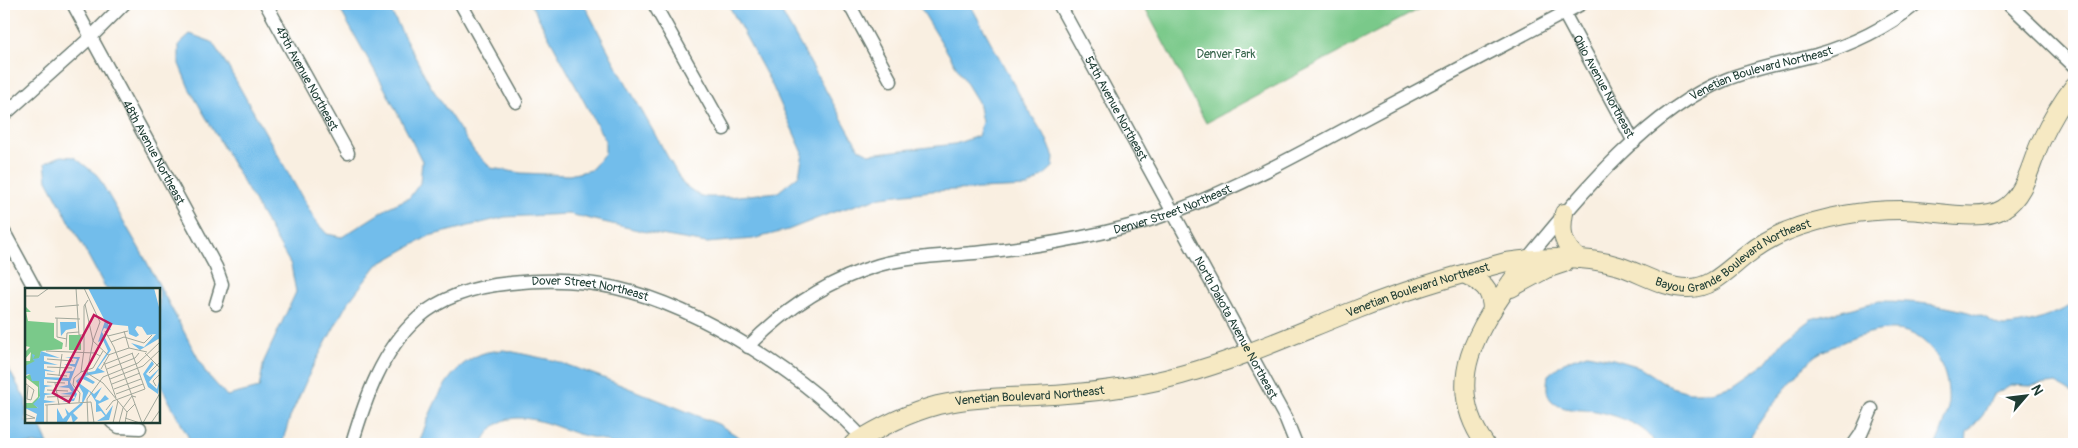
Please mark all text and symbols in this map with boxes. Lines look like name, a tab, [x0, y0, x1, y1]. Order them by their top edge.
street label: 49th Avenue Northeast	[272, 24, 342, 133]
street label: Ohio Avenue Northeast	[1570, 32, 1638, 141]
street label: Venetian Boulevard Northeast	[1687, 43, 1835, 104]
park label: Denver Park	[1196, 47, 1256, 62]
street label: 54th Avenue Northeast	[1081, 53, 1151, 164]
street label: 48th Avenue Northeast	[119, 98, 188, 207]
street label: Denver Street Northeast	[1112, 181, 1234, 237]
street label: Bayou Grande Boulevard Northeast	[1653, 216, 1813, 296]
street label: North Dakota Avenue Northeast	[1191, 254, 1281, 402]
street label: Venetian Boulevard Northeast	[1344, 259, 1491, 320]
street label: Dover Street Northeast	[531, 273, 651, 304]
inset map	[25, 288, 160, 423]
north arrow	[2000, 370, 2050, 420]
text: N	[2027, 382, 2047, 398]
street label: Venetian Boulevard Northeast	[954, 383, 1105, 409]

